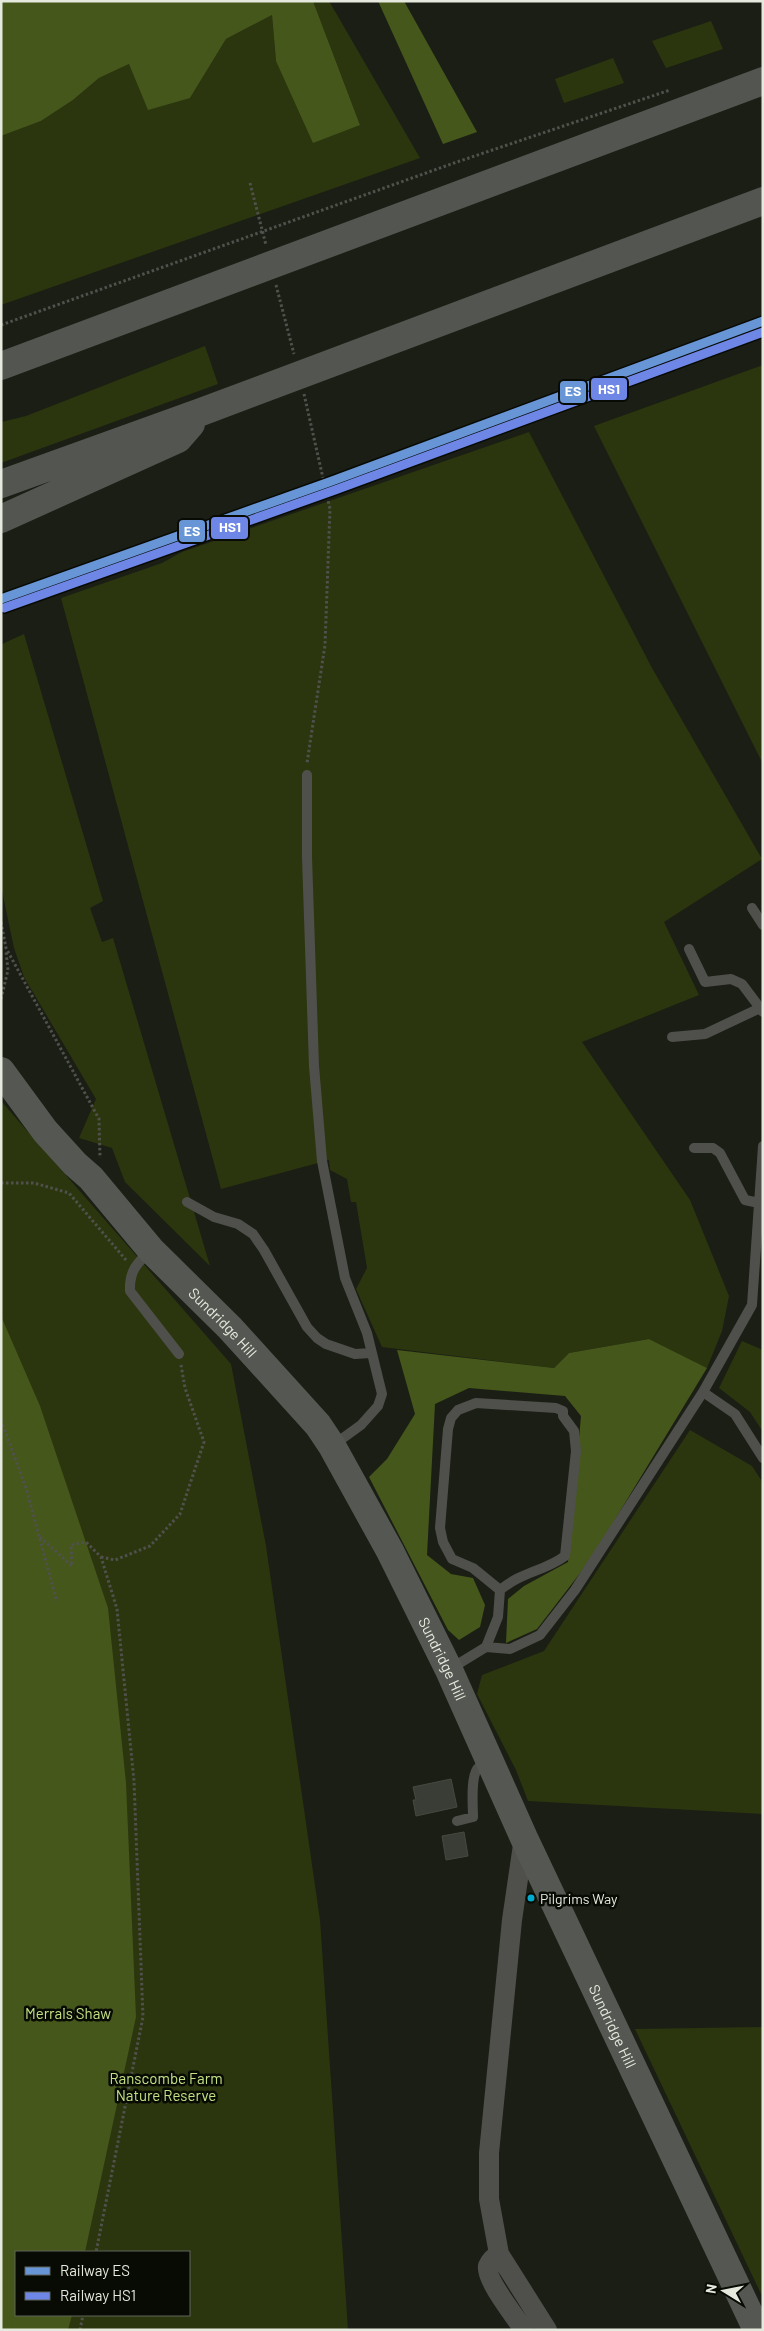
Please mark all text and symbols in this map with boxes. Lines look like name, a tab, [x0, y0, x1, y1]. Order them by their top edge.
line badge: HS1	[590, 377, 628, 401]
line badge: ES	[559, 380, 587, 404]
text: HS1	[598, 380, 620, 397]
text: ES	[565, 382, 581, 399]
line badge: HS1	[210, 516, 249, 540]
text: HS1	[219, 518, 241, 535]
line badge: ES	[178, 519, 206, 543]
text: ES	[184, 522, 200, 539]
street label: Sundridge Hill	[185, 1284, 261, 1361]
street label: Sundridge Hill	[415, 1614, 470, 1703]
place label: Pilgrims Way	[540, 1890, 618, 1907]
marker: Pilgrims Way	[526, 1893, 536, 1903]
street label: Sundridge Hill	[586, 1981, 640, 2071]
park label: Merrals Shaw	[25, 2004, 111, 2022]
park label: Ranscombe Farm Nature Reserve	[109, 2069, 223, 2104]
legend	[15, 2251, 190, 2316]
text: Railway ES	[60, 2261, 130, 2279]
north arrow	[699, 2266, 749, 2316]
text: N	[702, 2283, 720, 2295]
text: Railway HS1	[60, 2286, 136, 2304]

